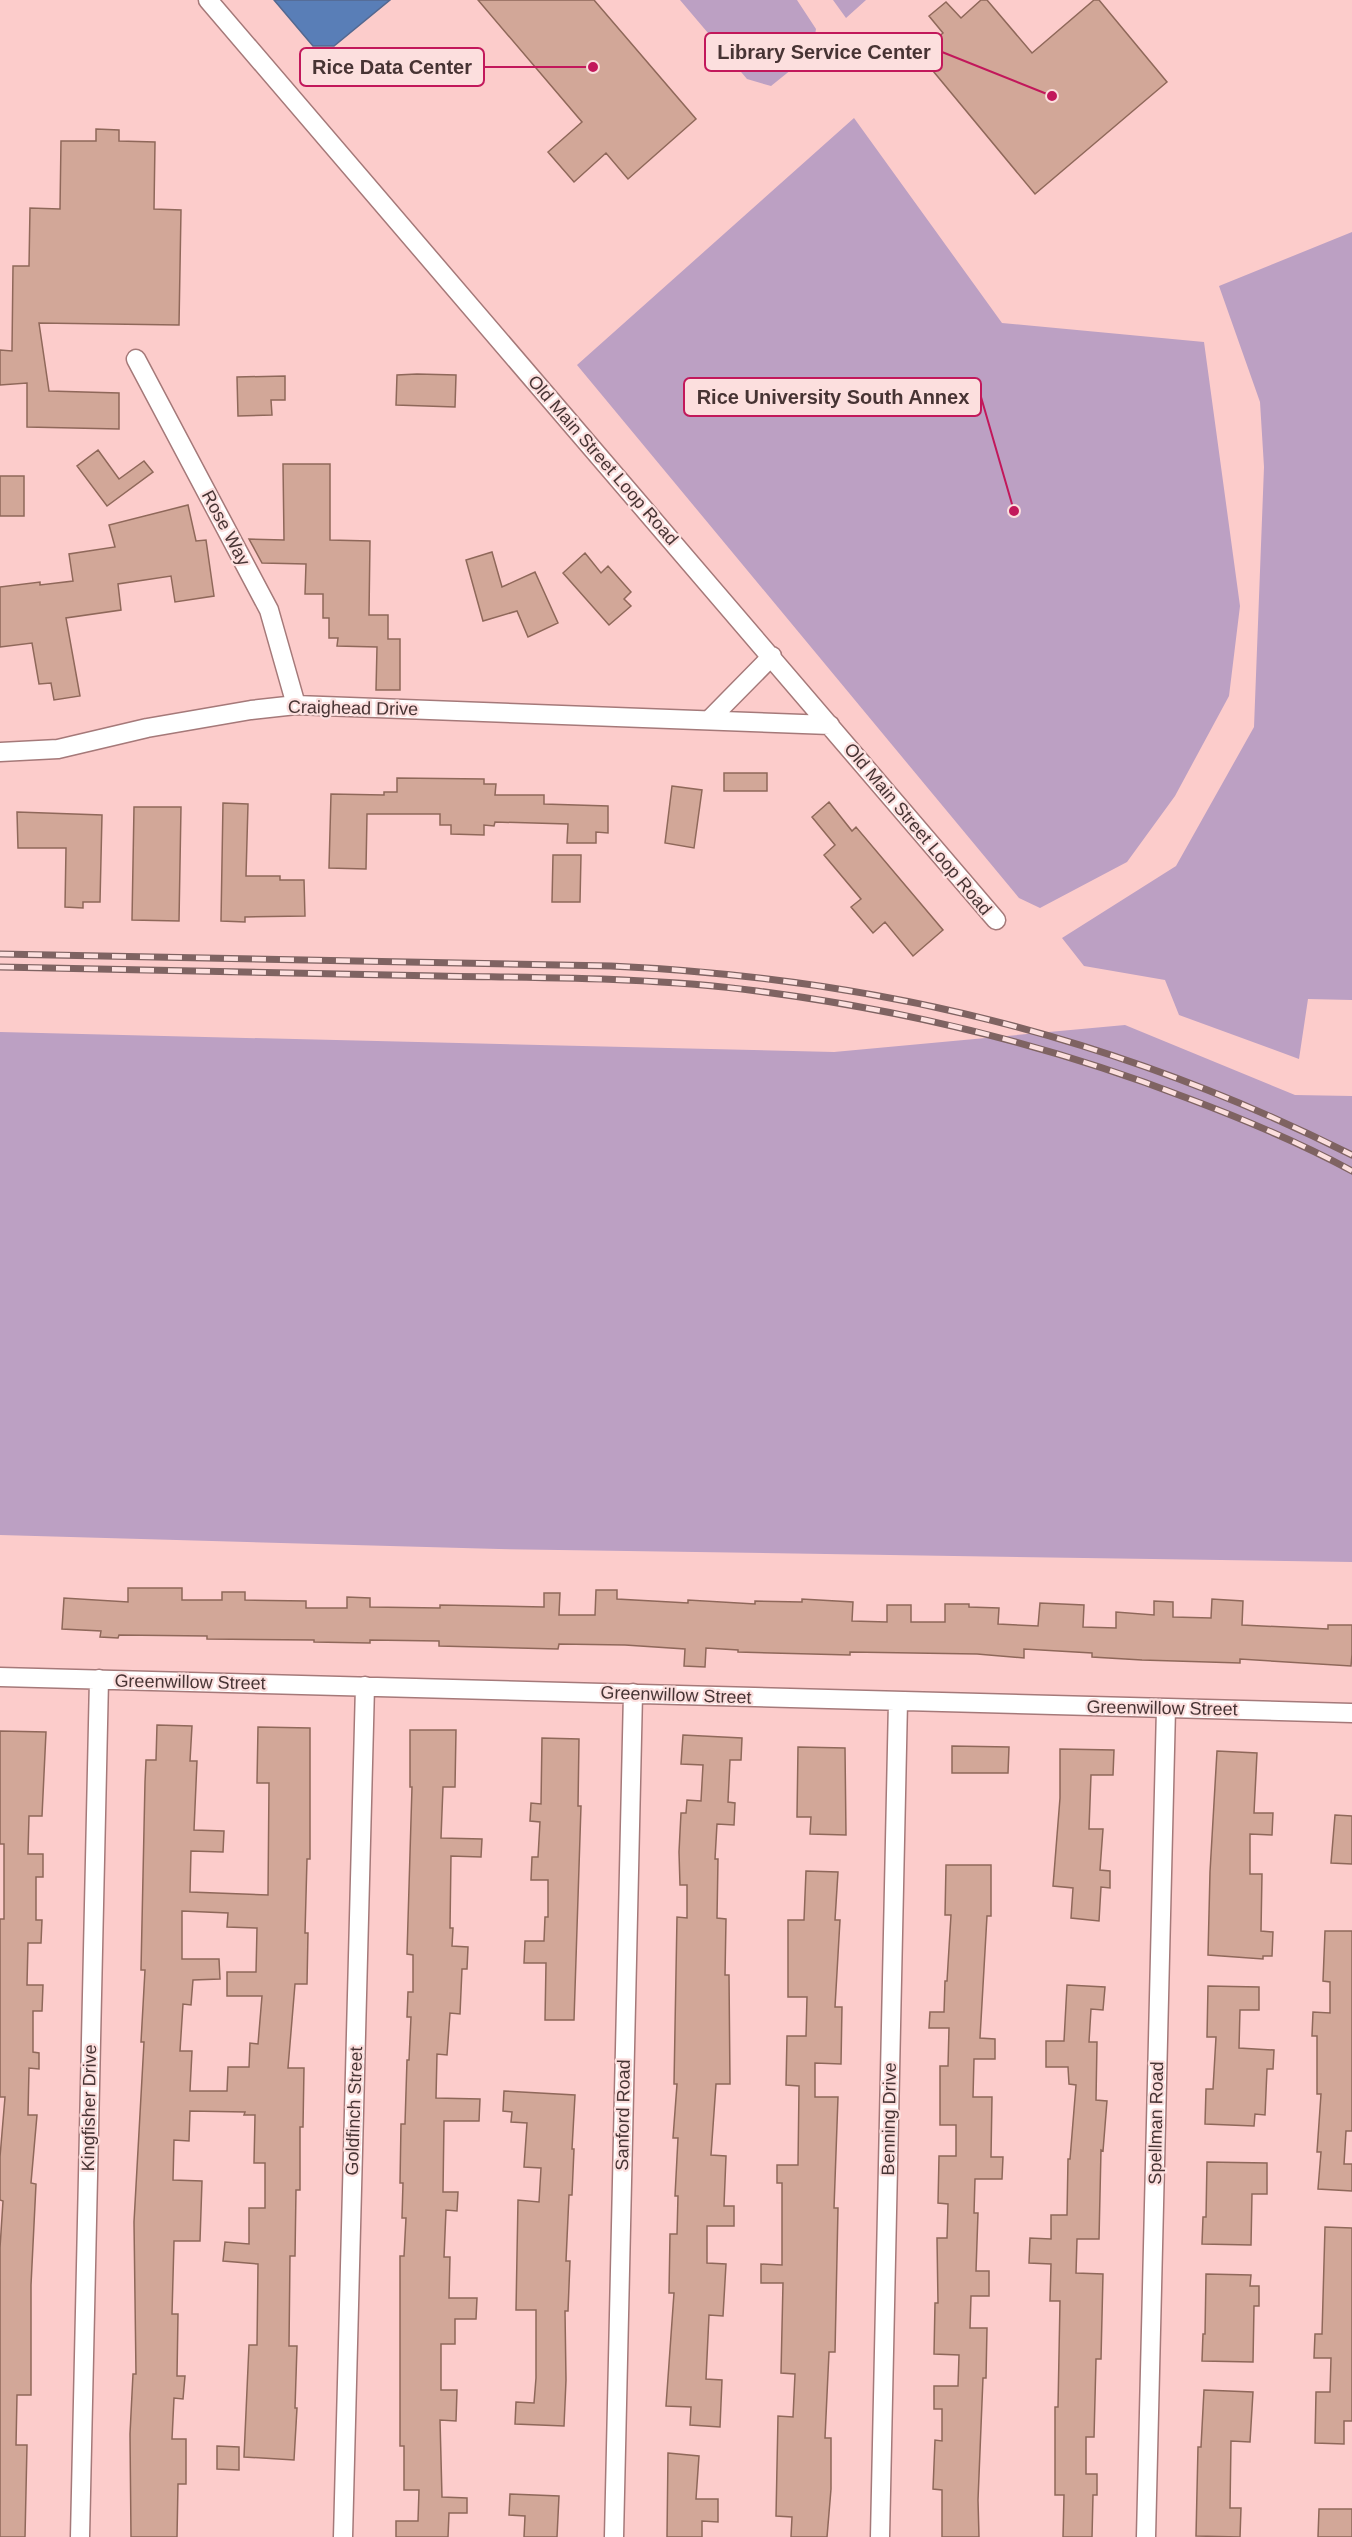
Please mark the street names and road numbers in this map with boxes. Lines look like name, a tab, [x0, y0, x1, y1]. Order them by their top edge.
street label: Old Main Street Loop Road	[524, 371, 682, 549]
street label: Rose Way	[198, 487, 254, 569]
street label: Craighead Drive	[288, 697, 418, 719]
street label: Old Main Street Loop Road	[840, 739, 996, 919]
street label: Greenwillow Street	[114, 1671, 266, 1693]
street label: Greenwillow Street	[600, 1682, 752, 1708]
street label: Greenwillow Street	[1086, 1697, 1238, 1719]
street label: Kingfisher Drive	[78, 2044, 100, 2172]
street label: Goldfinch Street	[342, 2046, 366, 2176]
street label: Sanford Road	[612, 2059, 634, 2171]
street label: Spellman Road	[1145, 2061, 1167, 2185]
street label: Benning Drive	[878, 2062, 900, 2176]

